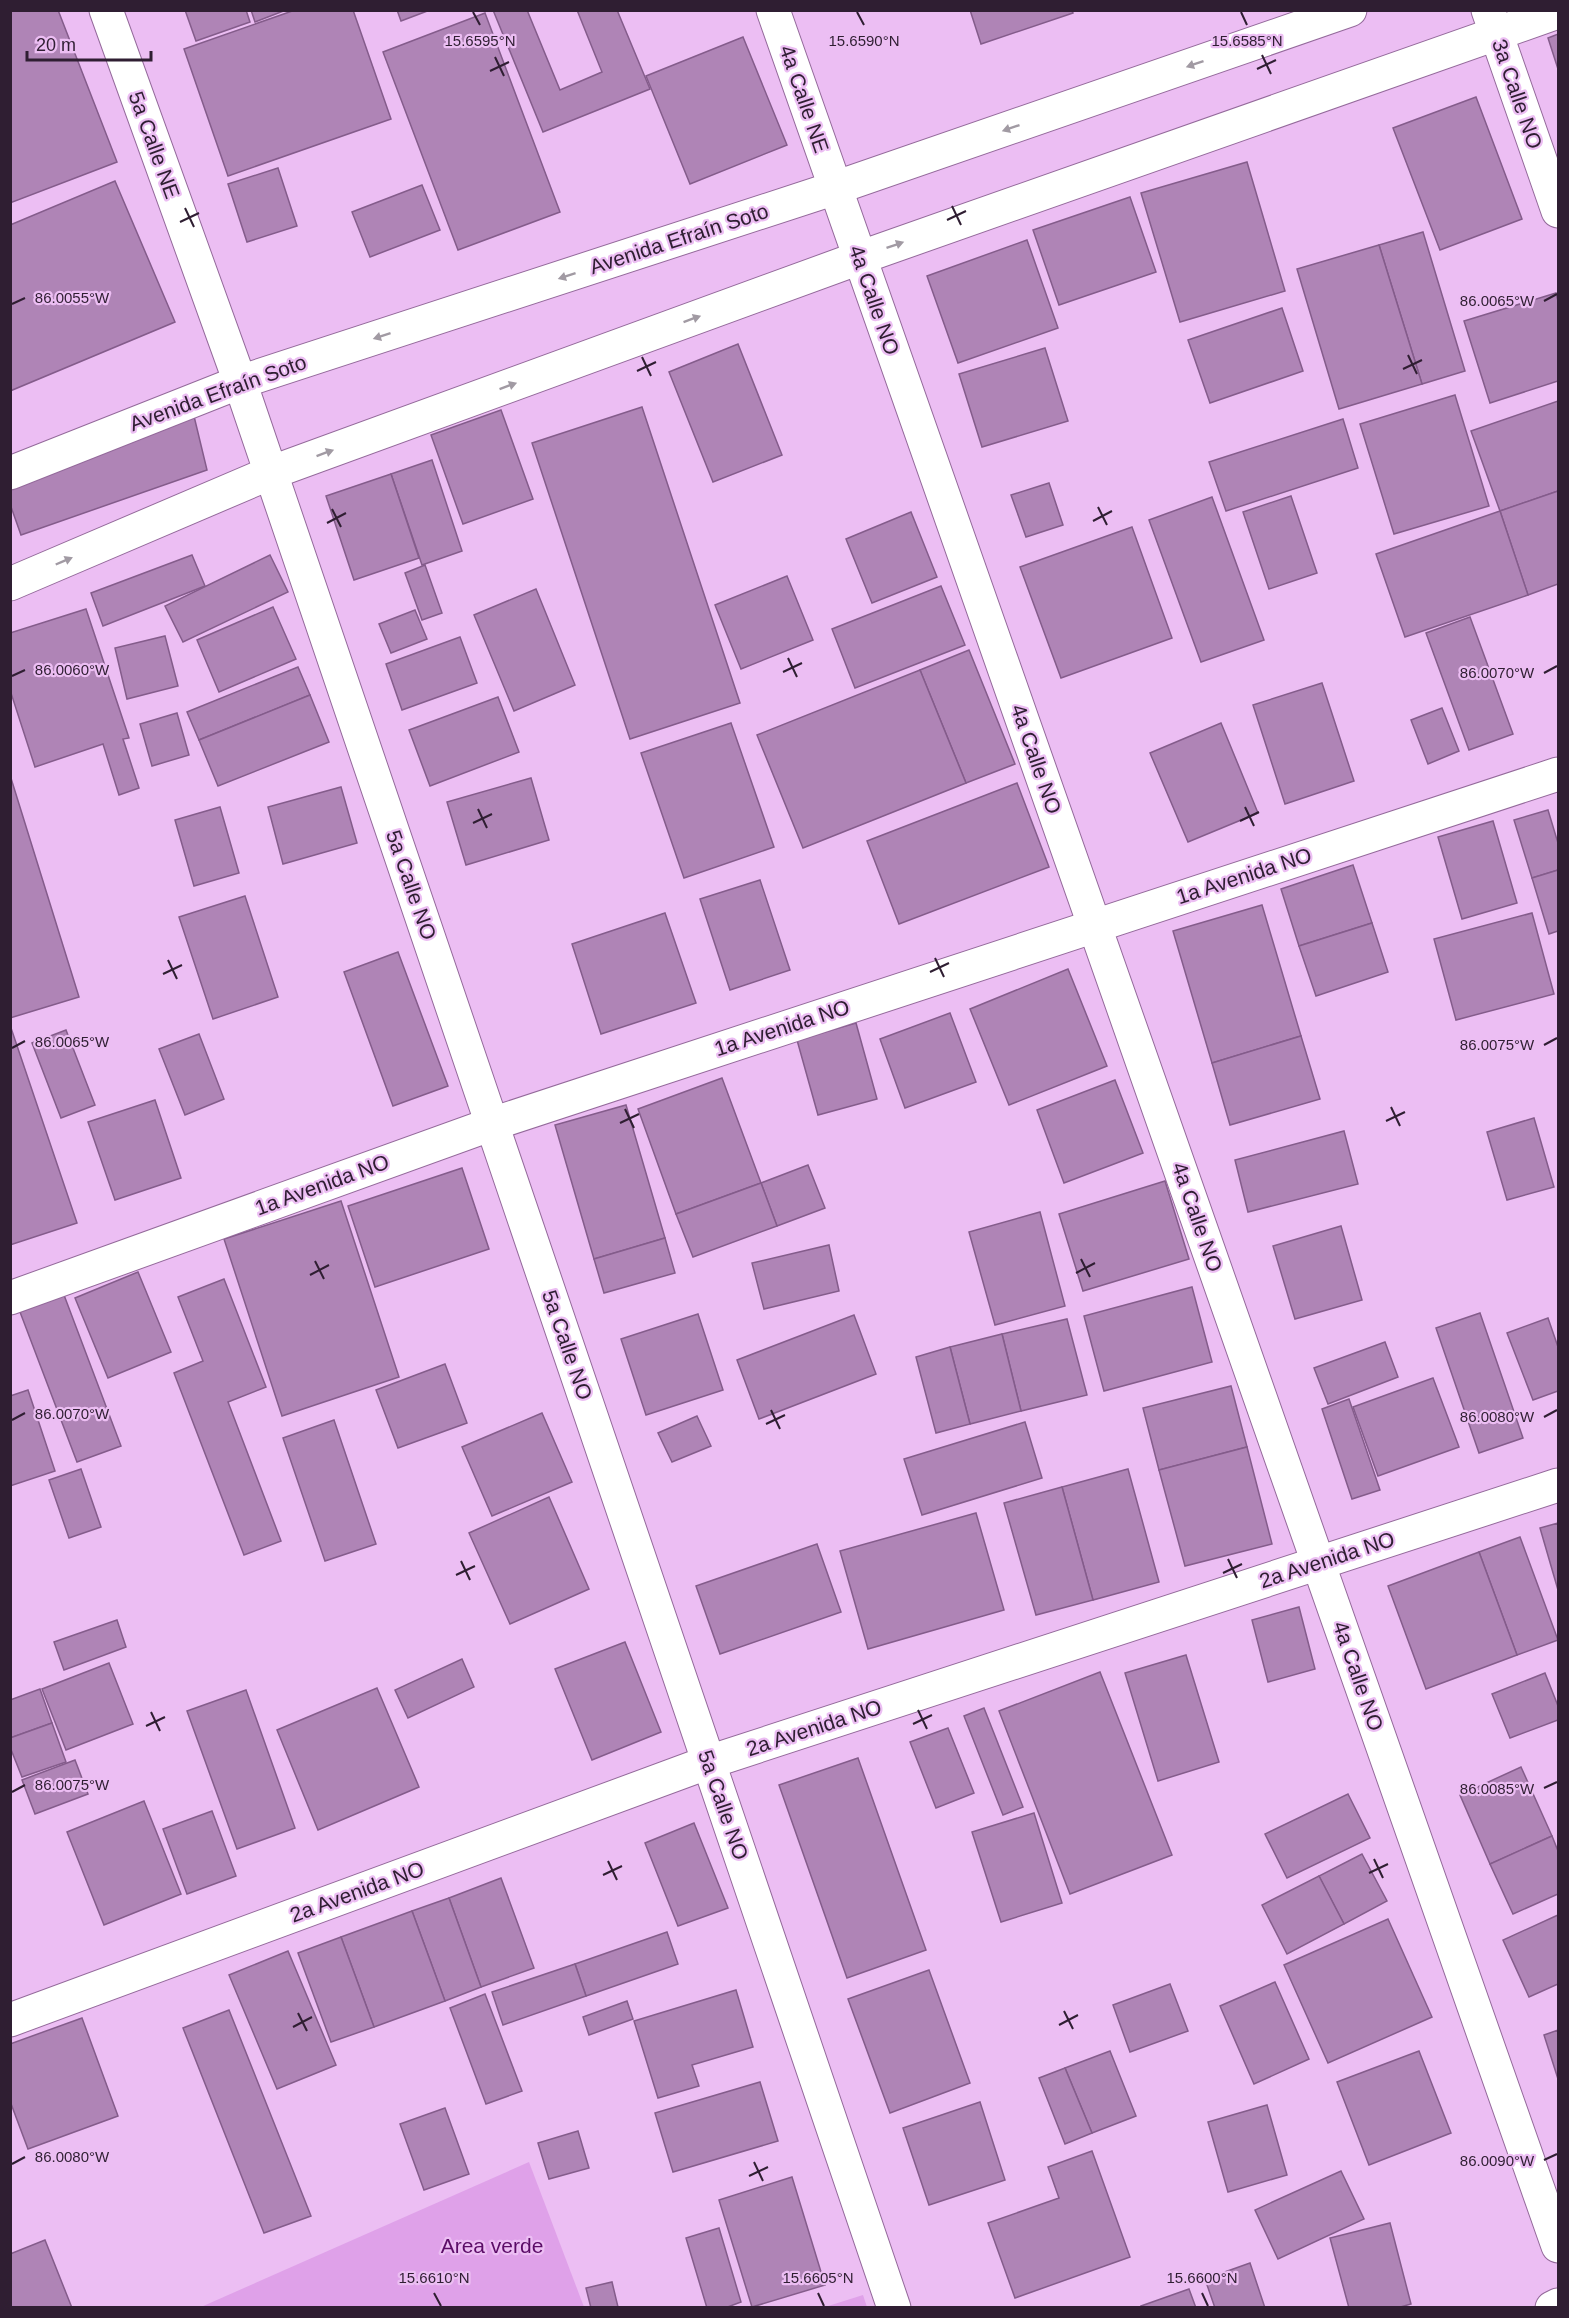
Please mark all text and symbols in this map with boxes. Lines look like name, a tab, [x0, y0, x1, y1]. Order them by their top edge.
scale bar	[27, 24, 152, 62]
text: 15.6595°N	[444, 32, 516, 49]
text: 15.6590°N	[828, 32, 900, 49]
text: 15.6585°N	[1211, 32, 1283, 49]
text: 20 m	[36, 35, 76, 55]
street label: 3a Calle NO	[1488, 36, 1547, 152]
street label: 4a Calle NE	[775, 42, 834, 156]
one-way arrow	[1186, 59, 1204, 69]
street label: 5a Calle NE	[124, 88, 184, 201]
one-way arrow	[1002, 123, 1020, 133]
street label: Avenida Efraín Soto	[587, 199, 771, 278]
one-way arrow	[886, 240, 904, 250]
street label: 4a Calle NO	[845, 242, 904, 358]
one-way arrow	[558, 271, 576, 281]
text: 86.0055°W	[35, 289, 110, 306]
text: 86.0065°W	[1460, 292, 1535, 309]
one-way arrow	[683, 313, 701, 323]
one-way arrow	[373, 332, 391, 341]
street label: Avenida Efraín Soto	[126, 350, 309, 435]
one-way arrow	[500, 380, 518, 390]
one-way arrow	[316, 447, 334, 457]
one-way arrow	[56, 556, 74, 566]
text: 86.0060°W	[35, 661, 110, 678]
text: 86.0070°W	[1460, 664, 1535, 681]
street label: 4a Calle NO	[1007, 701, 1066, 817]
street label: 5a Calle NO	[382, 827, 441, 943]
street label: 1a Avenida NO	[1173, 843, 1314, 908]
street label: 1a Avenida NO	[711, 995, 852, 1060]
text: 86.0065°W	[35, 1033, 110, 1050]
text: 86.0075°W	[1460, 1036, 1535, 1053]
street label: 1a Avenida NO	[252, 1150, 392, 1219]
street label: 4a Calle NO	[1168, 1159, 1227, 1275]
street label: 5a Calle NO	[538, 1287, 597, 1403]
text: 86.0070°W	[35, 1405, 110, 1422]
text: 86.0080°W	[1460, 1408, 1535, 1425]
street label: 2a Avenida NO	[1256, 1527, 1397, 1592]
street label: 4a Calle NO	[1329, 1618, 1388, 1734]
street label: 2a Avenida NO	[743, 1695, 884, 1760]
street label: 5a Calle NO	[694, 1747, 753, 1863]
text: 86.0075°W	[35, 1776, 110, 1793]
text: 86.0085°W	[1460, 1780, 1535, 1797]
street label: 2a Avenida NO	[287, 1857, 427, 1926]
text: 86.0080°W	[35, 2148, 110, 2165]
text: 86.0090°W	[1460, 2152, 1535, 2169]
park label: Area verde	[441, 2234, 543, 2257]
text: 15.6610°N	[398, 2269, 470, 2286]
text: 15.6605°N	[782, 2269, 854, 2286]
text: 15.6600°N	[1166, 2269, 1238, 2286]

